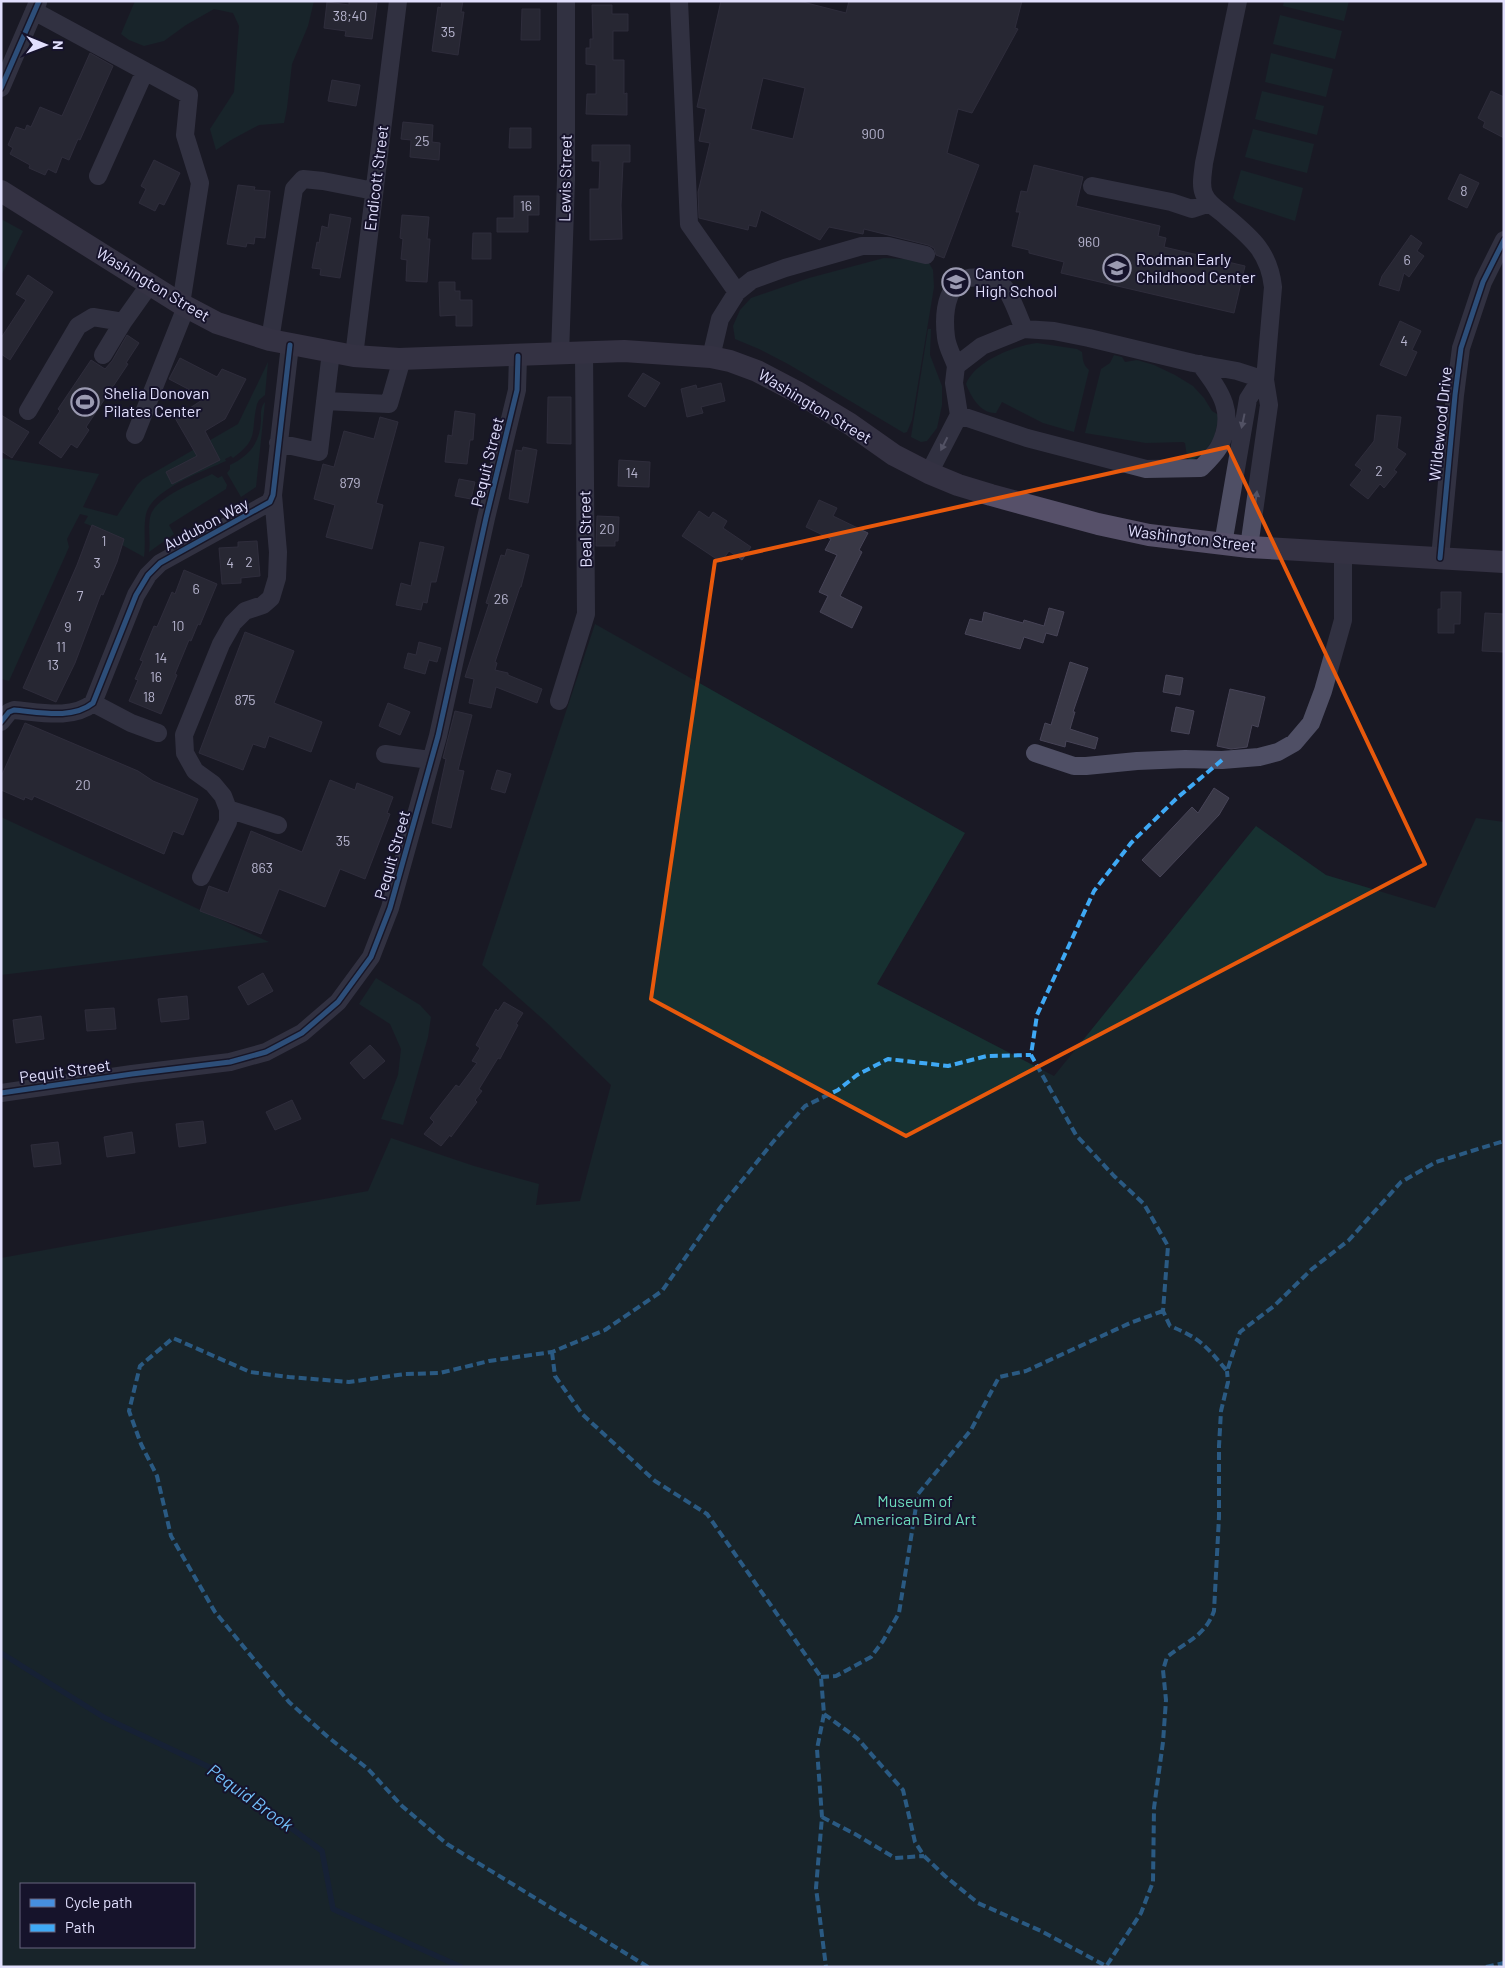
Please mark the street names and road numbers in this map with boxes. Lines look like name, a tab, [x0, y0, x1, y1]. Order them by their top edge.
street label: Endicott Street	[360, 124, 391, 232]
street label: Lewis Street	[554, 134, 575, 222]
street label: Washington Street	[93, 242, 213, 325]
street label: Washington Street	[755, 364, 875, 447]
street label: Wildewood Drive	[1424, 366, 1455, 482]
street label: Pequit Street	[466, 415, 507, 509]
street label: Beal Street	[574, 490, 595, 568]
street label: Audubon Way	[160, 493, 252, 554]
street label: Washington Street	[1127, 520, 1257, 555]
street label: Pequit Street	[370, 808, 413, 902]
street label: Pequit Street	[18, 1055, 112, 1086]

